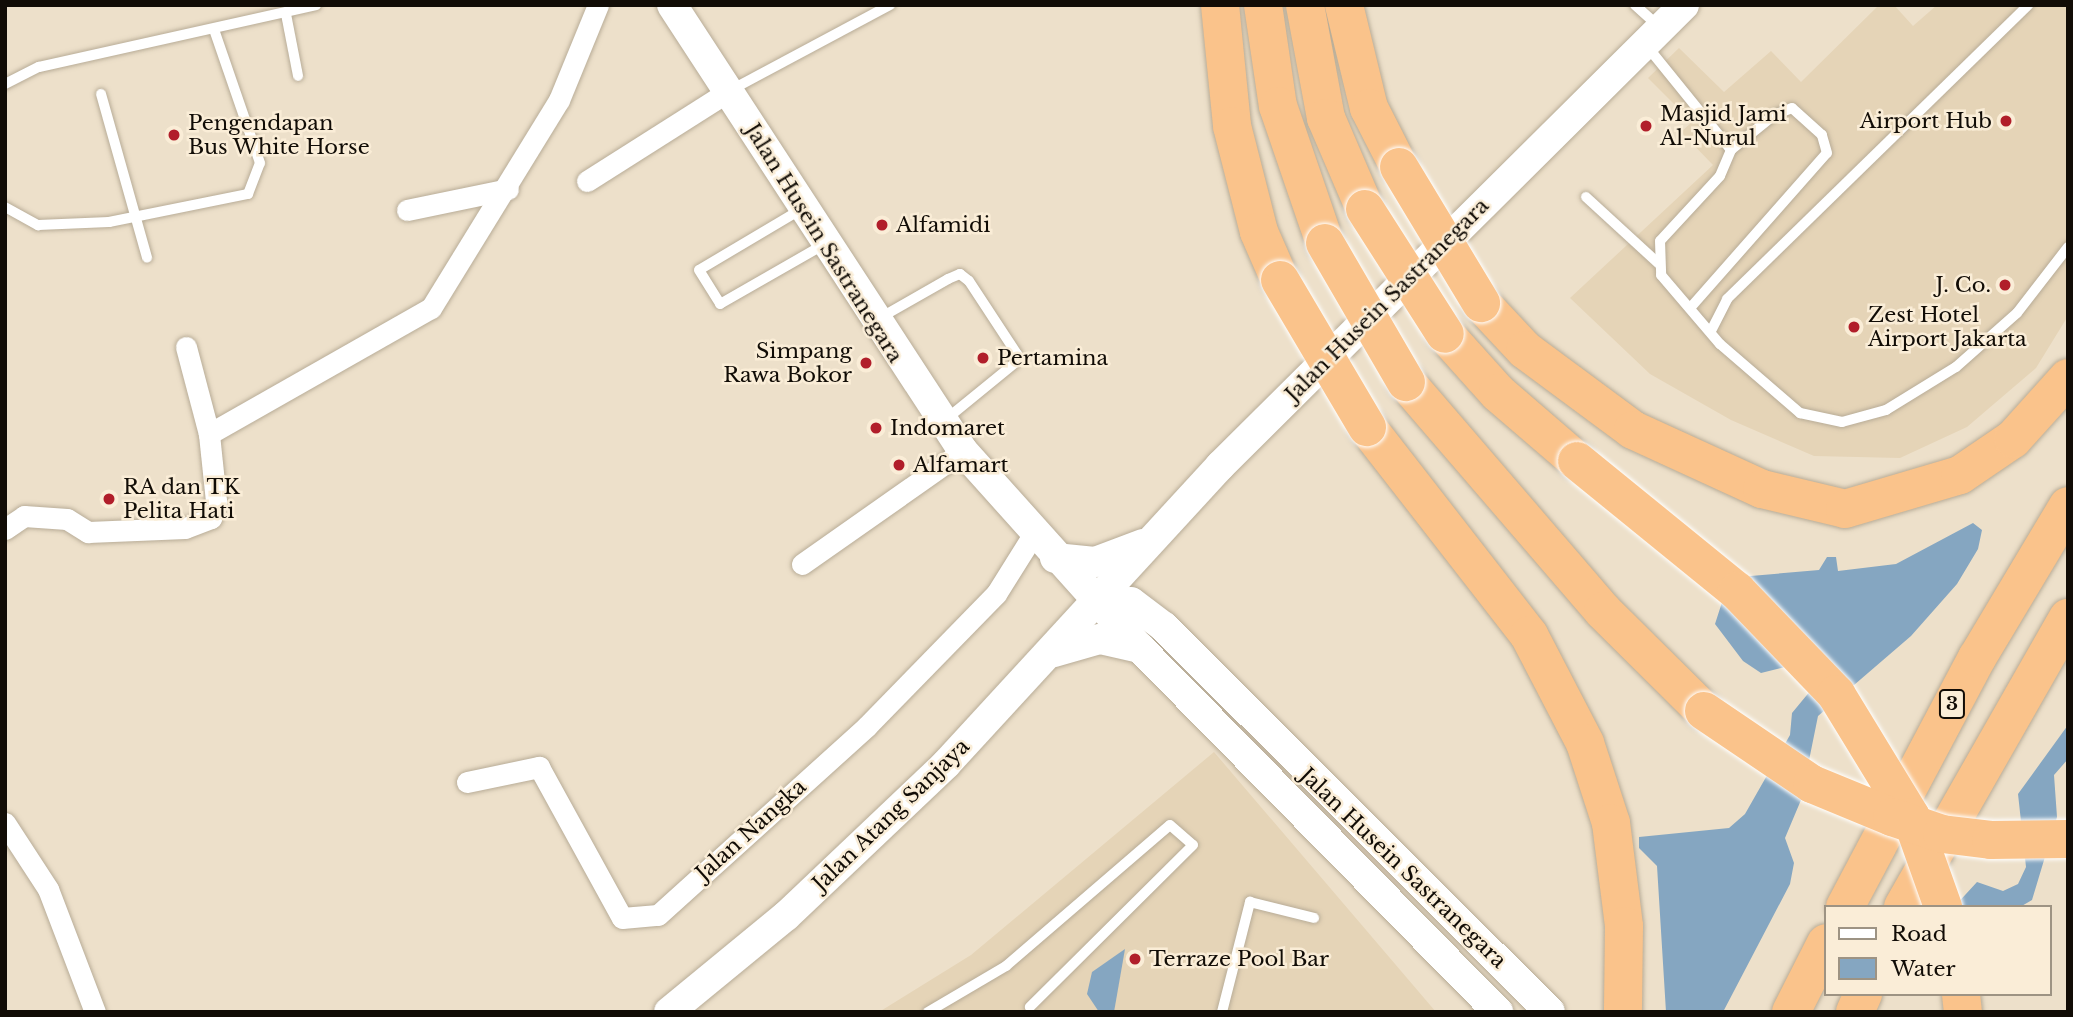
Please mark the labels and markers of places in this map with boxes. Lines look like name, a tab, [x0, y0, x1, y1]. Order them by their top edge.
place label: Masjid Jami Al-Nurul	[1660, 101, 1787, 151]
place label: Airport Hub	[1860, 108, 1992, 134]
place label: Pengendapan Bus White Horse	[188, 110, 371, 160]
marker: Airport Hub	[1998, 113, 2014, 129]
marker: Masjid Jami Al-Nurul	[1638, 118, 1654, 134]
marker: Pengendapan Bus White Horse	[166, 127, 182, 143]
place label: Alfamidi	[896, 212, 990, 238]
marker: Alfamidi	[874, 217, 890, 233]
place label: J. Co.	[1935, 272, 1991, 298]
marker: J. Co.	[1997, 277, 2013, 293]
place label: Zest Hotel Airport Jakarta	[1868, 302, 2027, 352]
marker: Zest Hotel Airport Jakarta	[1846, 319, 1862, 335]
place label: Simpang Rawa Bokor	[723, 338, 852, 388]
place label: Pertamina	[997, 345, 1108, 371]
marker: Pertamina	[975, 350, 991, 366]
marker: Simpang Rawa Bokor	[858, 355, 874, 371]
place label: Indomaret	[890, 415, 1005, 441]
marker: Indomaret	[868, 420, 884, 436]
place label: Alfamart	[913, 452, 1008, 478]
marker: Alfamart	[891, 457, 907, 473]
place label: RA dan TK Pelita Hati	[123, 474, 241, 524]
marker: RA dan TK Pelita Hati	[101, 491, 117, 507]
place label: Terraze Pool Bar	[1149, 946, 1329, 972]
marker: Terraze Pool Bar	[1127, 951, 1143, 967]

